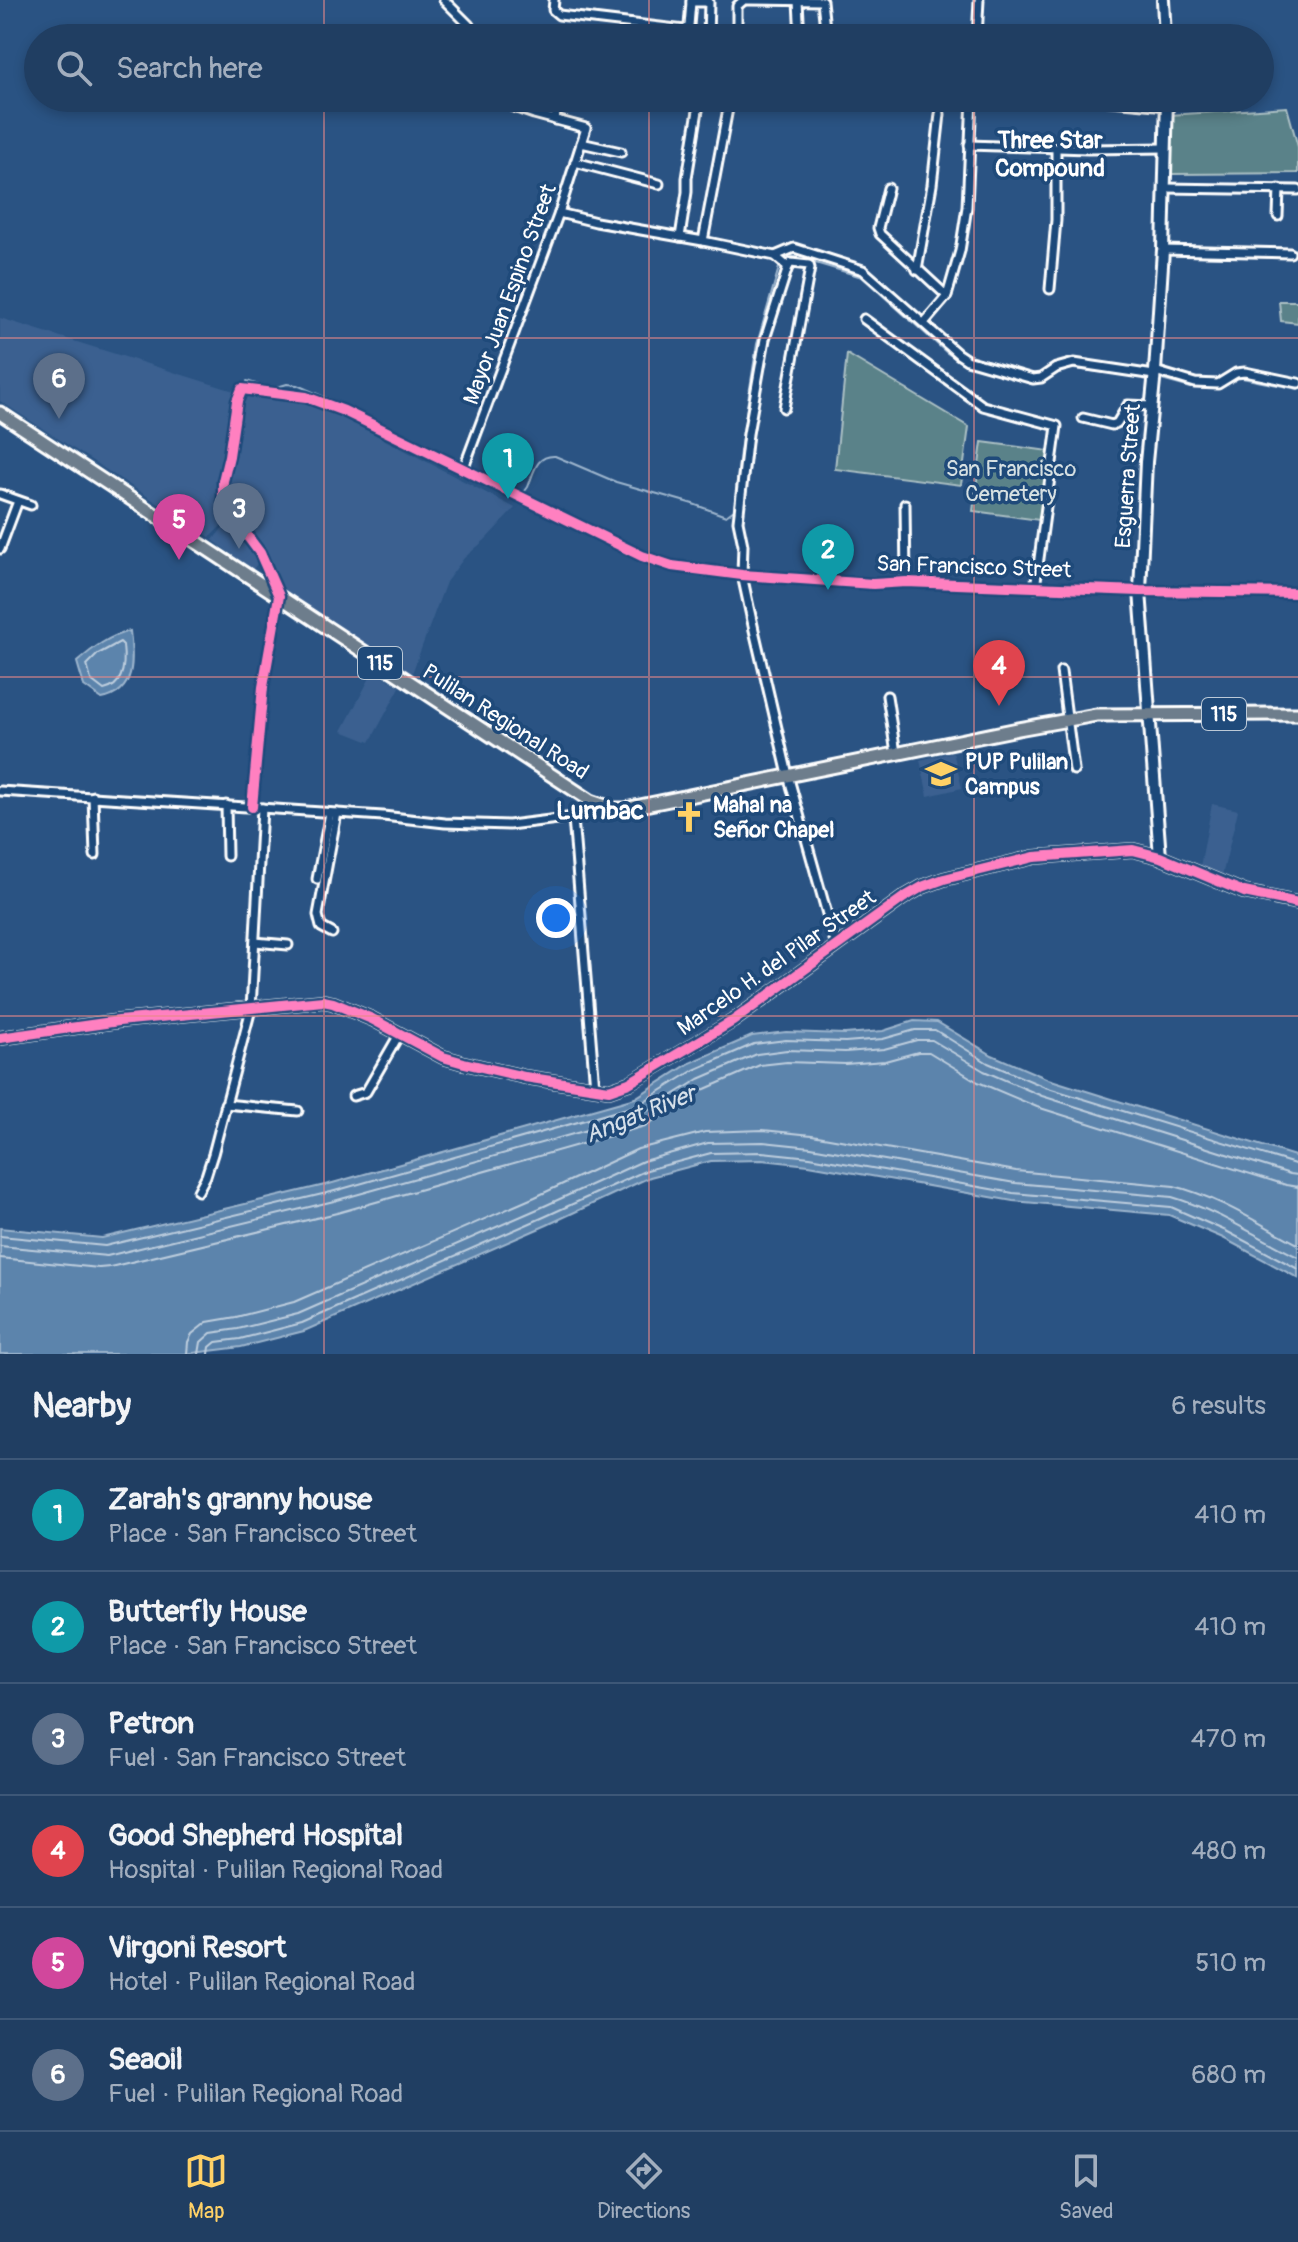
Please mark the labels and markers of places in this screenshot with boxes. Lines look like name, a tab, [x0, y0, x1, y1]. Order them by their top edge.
pin: 6	[33, 353, 85, 419]
pin: 1	[482, 433, 534, 499]
pin: 3	[213, 483, 265, 549]
pin: 5	[153, 494, 205, 560]
pin: 2	[802, 524, 854, 590]
pin: 4	[973, 640, 1025, 706]
place label: PUP Pulilan Campus	[965, 748, 1068, 801]
school or university icon: PUP Pulilan Campus	[924, 757, 958, 791]
place label: Mahal na Señor Chapel	[713, 791, 834, 844]
church icon: Mahal na Señor Chapel	[672, 800, 706, 834]

